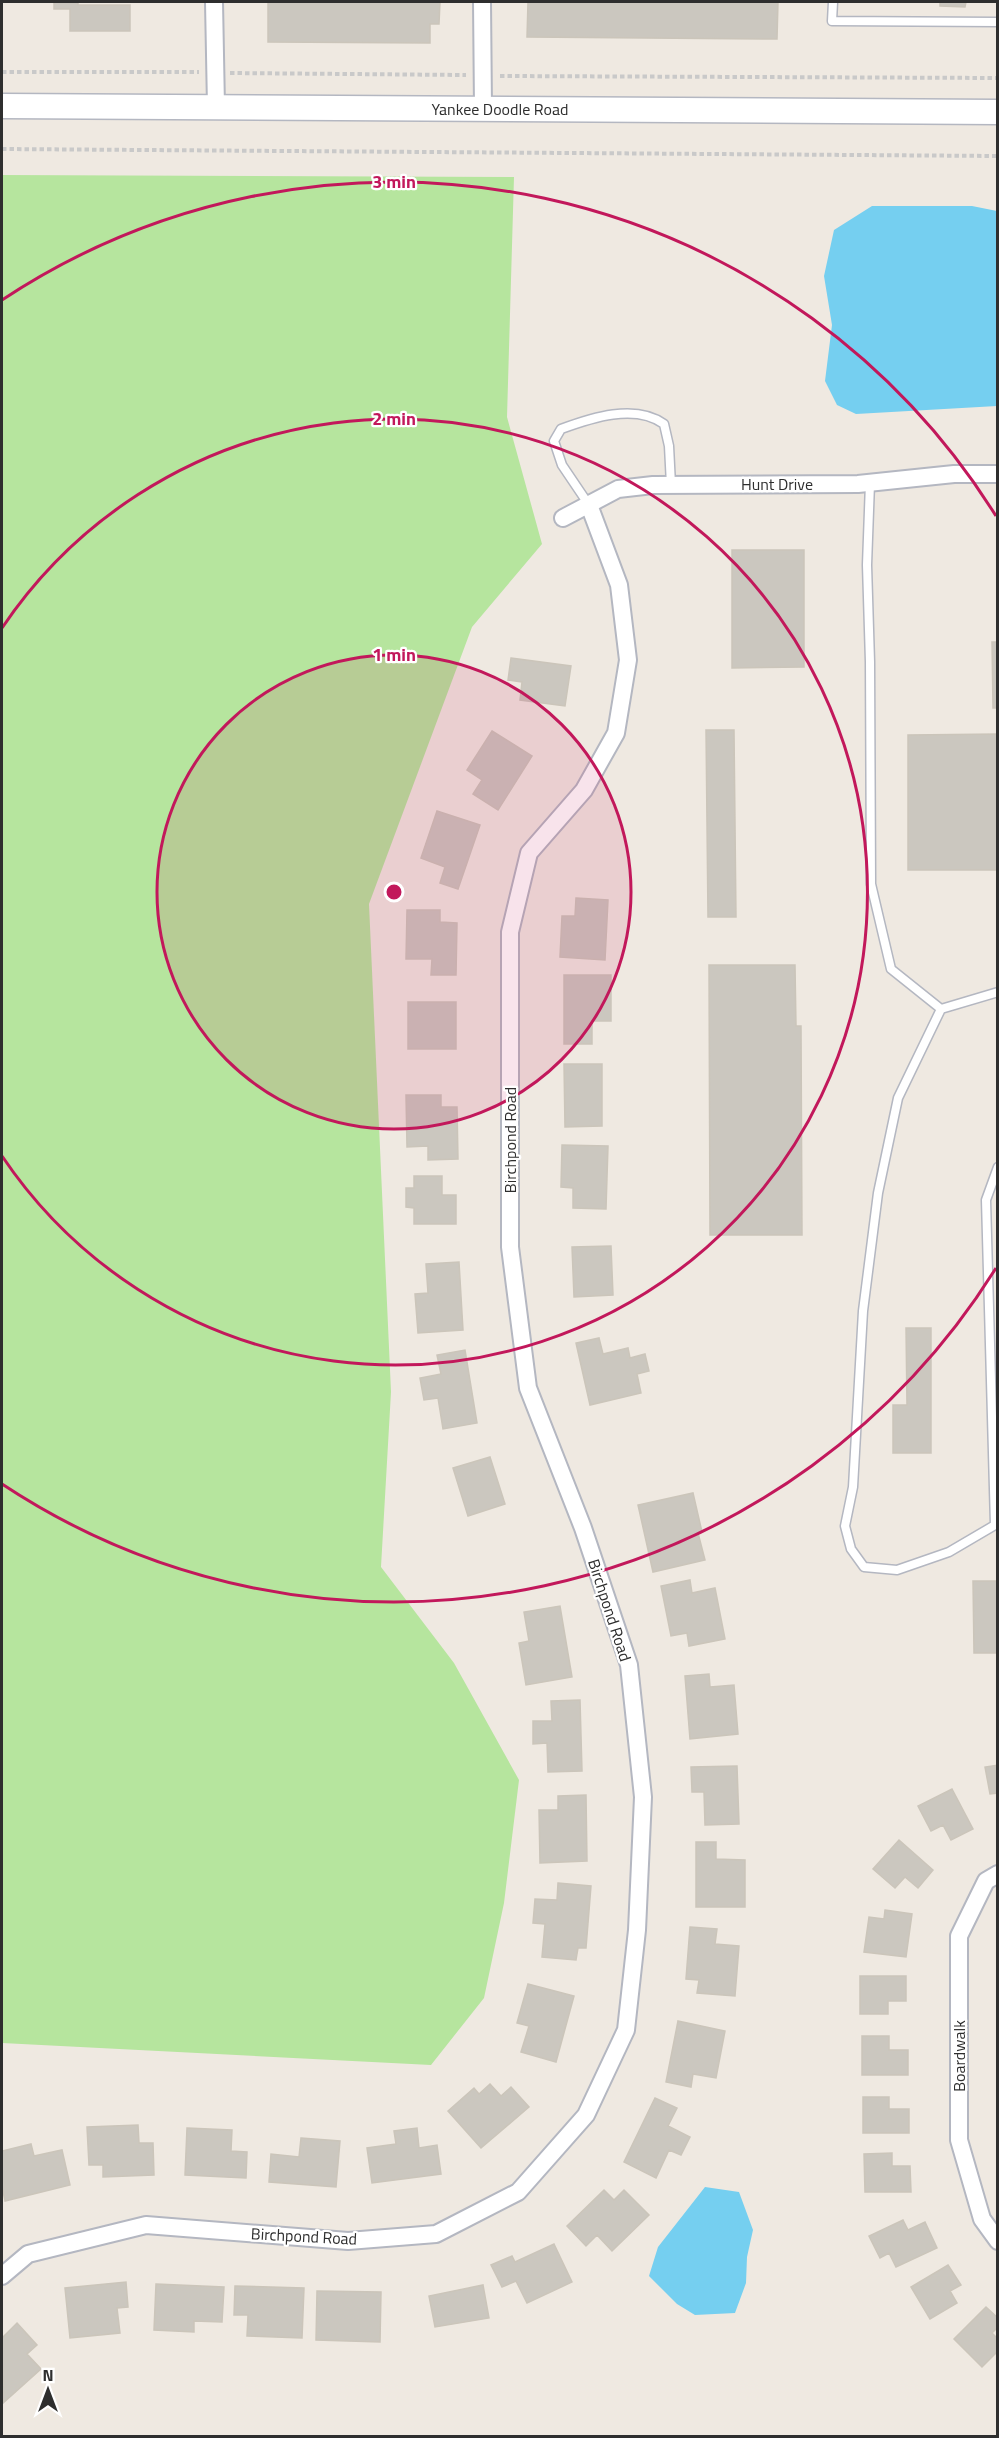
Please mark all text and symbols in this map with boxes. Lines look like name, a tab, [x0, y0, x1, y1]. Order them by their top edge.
street label: Yankee Doodle Road	[432, 97, 568, 121]
text: 3 min	[372, 168, 416, 195]
text: 2 min	[372, 405, 416, 432]
street label: Hunt Drive	[741, 472, 813, 496]
text: 1 min	[372, 641, 416, 668]
centre of rings	[384, 882, 404, 902]
street label: Birchpond Road	[498, 1087, 522, 1193]
street label: Birchpond Road	[582, 1556, 638, 1664]
street label: Boardwalk	[947, 2020, 971, 2092]
street label: Birchpond Road	[250, 2221, 358, 2251]
north arrow	[18, 2360, 78, 2420]
text: N	[42, 2363, 54, 2387]

